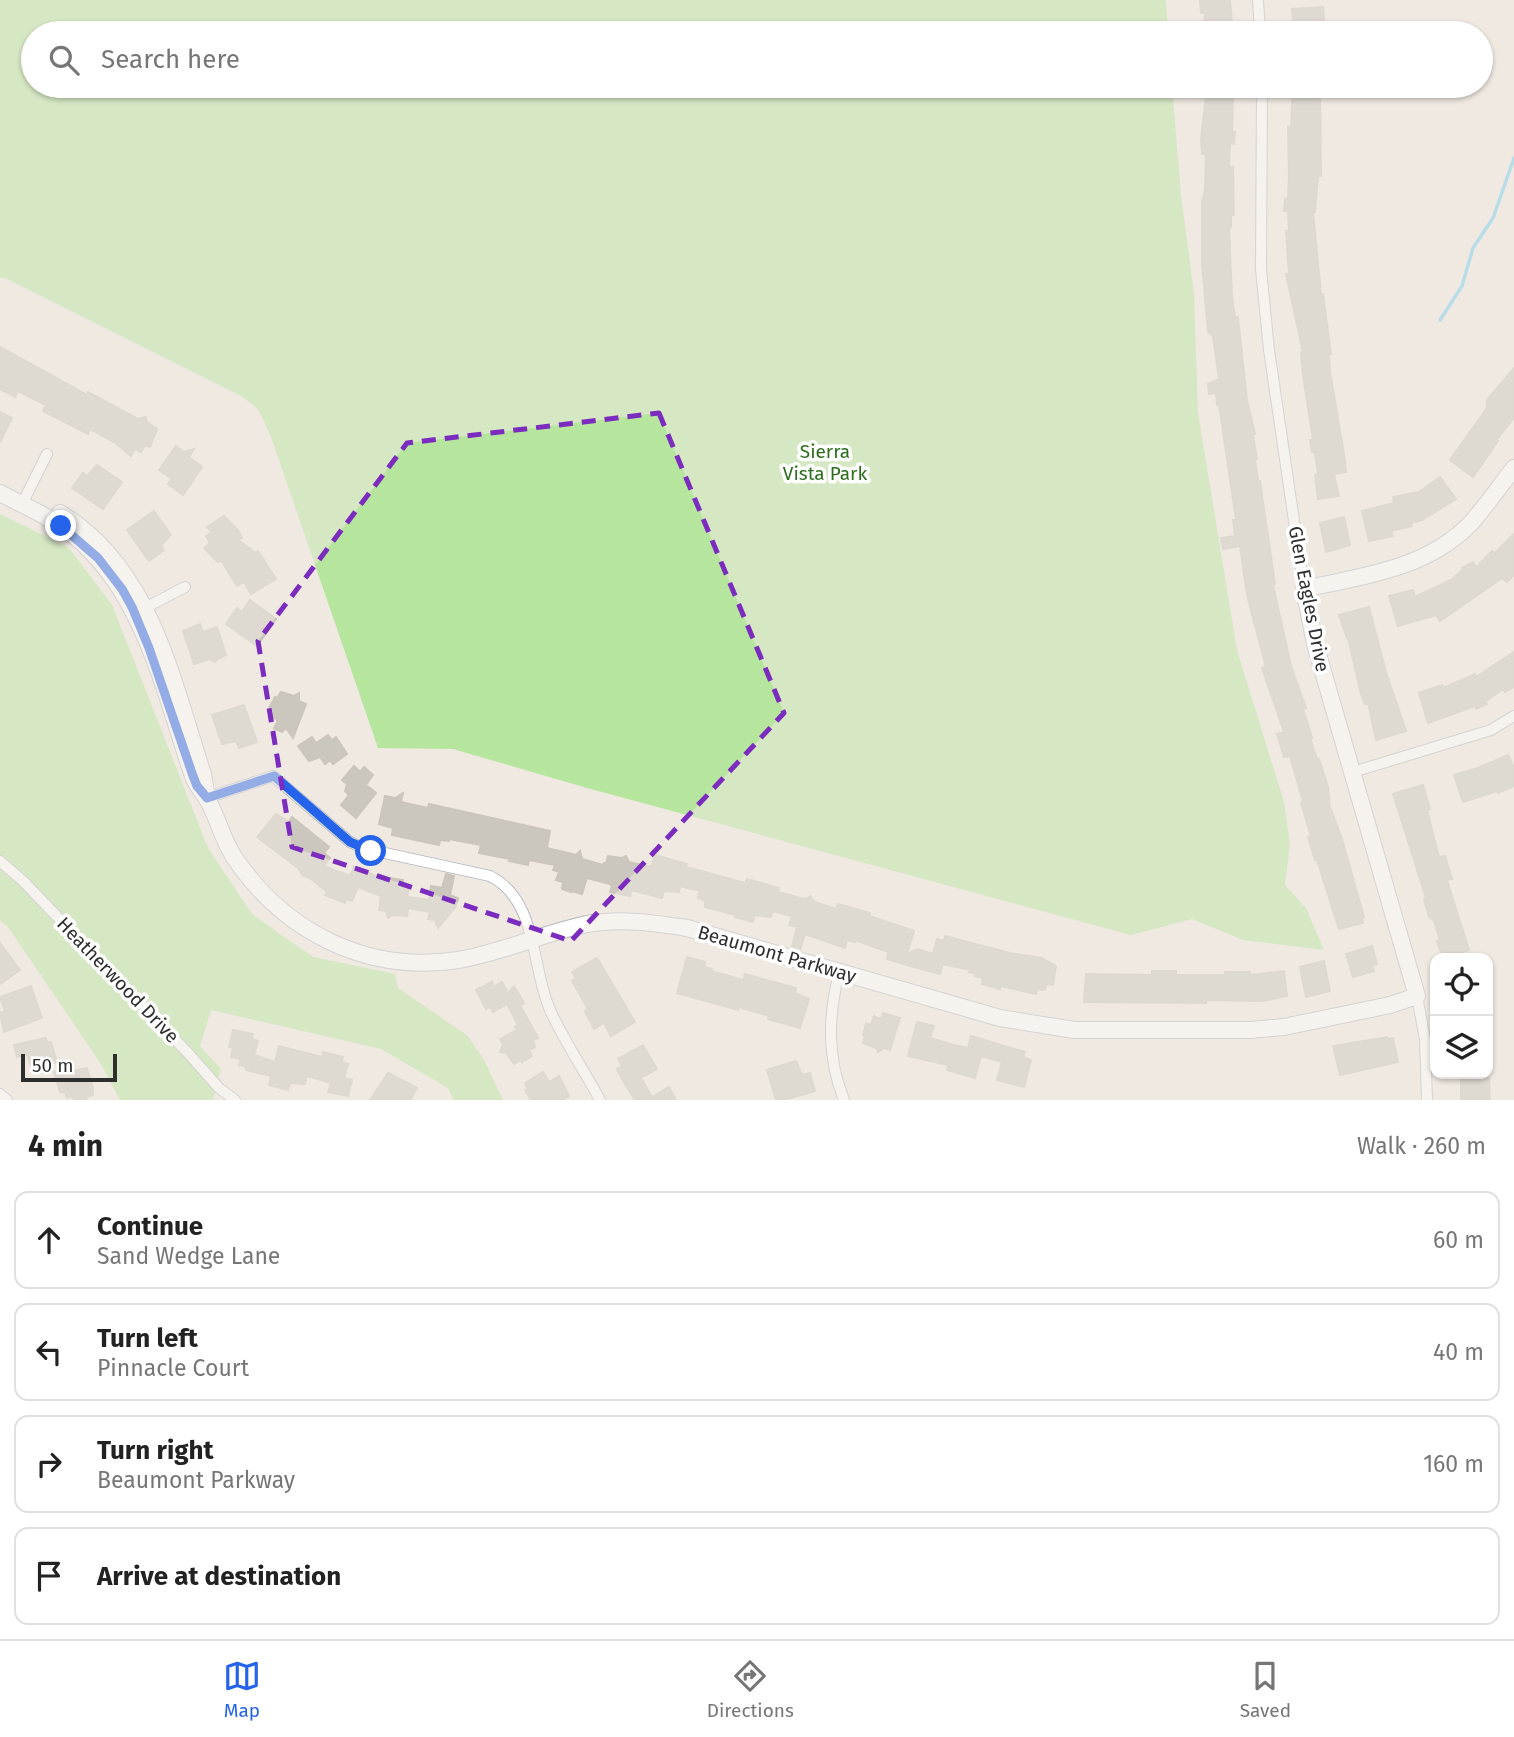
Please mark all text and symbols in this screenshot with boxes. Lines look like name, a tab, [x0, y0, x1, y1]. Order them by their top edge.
search box	[21, 21, 1493, 98]
icon: search	[45, 41, 83, 79]
text: Search here	[101, 44, 240, 75]
park label: Sierra Vista Park	[783, 440, 867, 485]
route end	[45, 510, 76, 541]
street label: Glen Eagles Drive	[1284, 524, 1334, 674]
route start	[355, 835, 386, 866]
street label: Heatherwood Drive	[52, 912, 184, 1048]
street label: Beaumont Parkway	[695, 920, 859, 988]
map controls	[1430, 953, 1493, 1079]
button: locate	[1430, 953, 1493, 1016]
button: layers	[1430, 1016, 1493, 1079]
scale bar	[21, 1051, 117, 1083]
text: 50 m	[32, 1054, 73, 1077]
text: 4 min	[28, 1128, 103, 1164]
text: Walk · 260 m	[1357, 1132, 1486, 1160]
text: Continue	[97, 1211, 203, 1242]
icon: ahead	[30, 1221, 68, 1259]
text: 60 m	[1433, 1226, 1484, 1254]
text: Sand Wedge Lane	[97, 1242, 280, 1270]
text: Turn left	[97, 1323, 198, 1354]
icon: left	[30, 1333, 68, 1371]
text: 40 m	[1433, 1338, 1484, 1366]
text: Pinnacle Court	[97, 1354, 249, 1382]
text: Turn right	[97, 1435, 214, 1466]
icon: right	[30, 1445, 68, 1483]
text: 160 m	[1423, 1450, 1484, 1478]
text: Beaumont Parkway	[97, 1466, 295, 1494]
icon: arrive	[30, 1557, 68, 1595]
text: Arrive at destination	[97, 1561, 341, 1592]
tab: Map	[223, 1657, 261, 1722]
tab: Directions	[707, 1657, 794, 1722]
tab: Saved	[1240, 1657, 1291, 1722]

